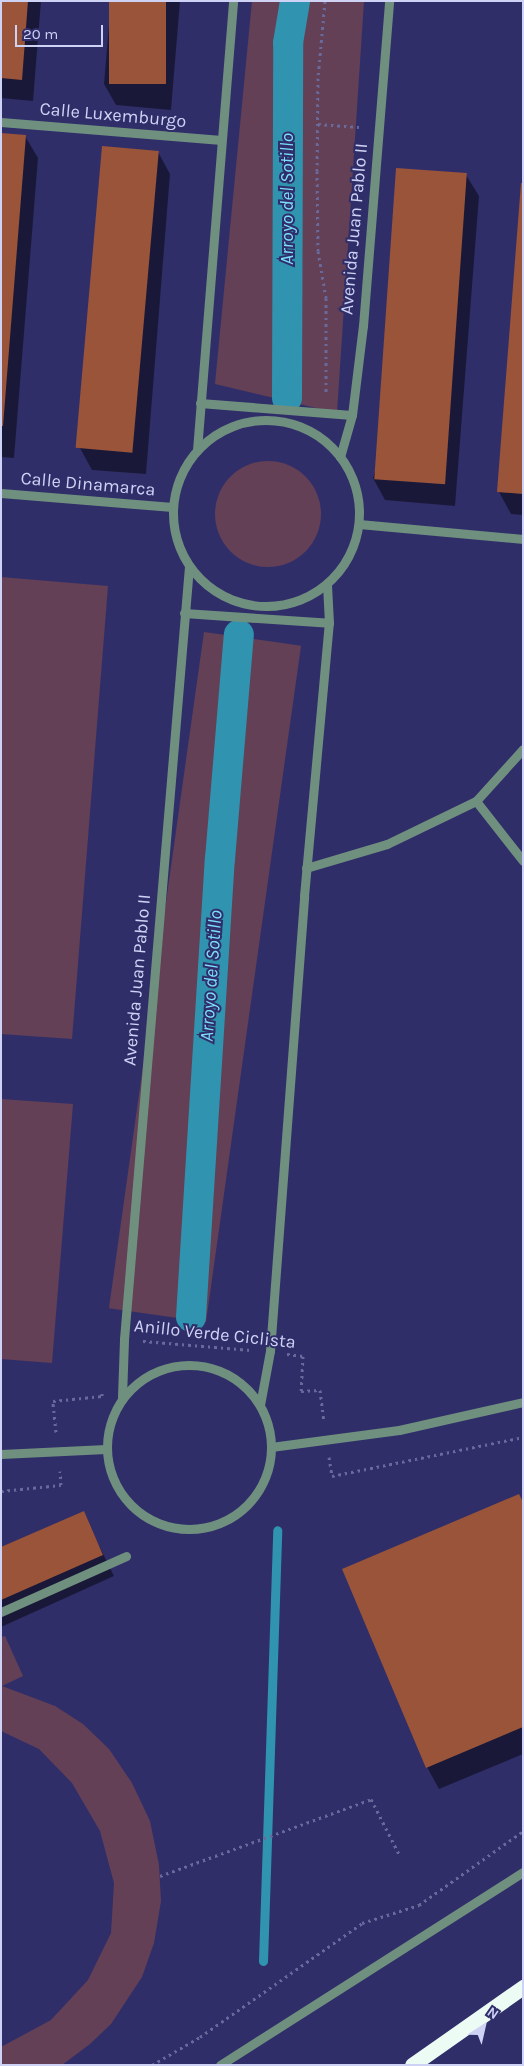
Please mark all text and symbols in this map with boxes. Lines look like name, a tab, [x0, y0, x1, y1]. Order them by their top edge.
scale bar	[18, 15, 105, 47]
text: 20 m	[23, 25, 58, 43]
street label: Calle Luxemburgo	[39, 98, 187, 132]
water label: Arroyo del Sotillo	[277, 133, 299, 265]
street label: Avenida Juan Pablo II	[336, 142, 372, 316]
street label: Calle Dinamarca	[20, 467, 156, 501]
street label: Avenida Juan Pablo II	[119, 893, 155, 1067]
water label: Arroyo del Sotillo	[196, 909, 228, 1043]
street label: Anillo Verde Ciclista	[133, 1315, 297, 1353]
north arrow	[459, 2001, 509, 2051]
text: N	[484, 2003, 502, 2023]

